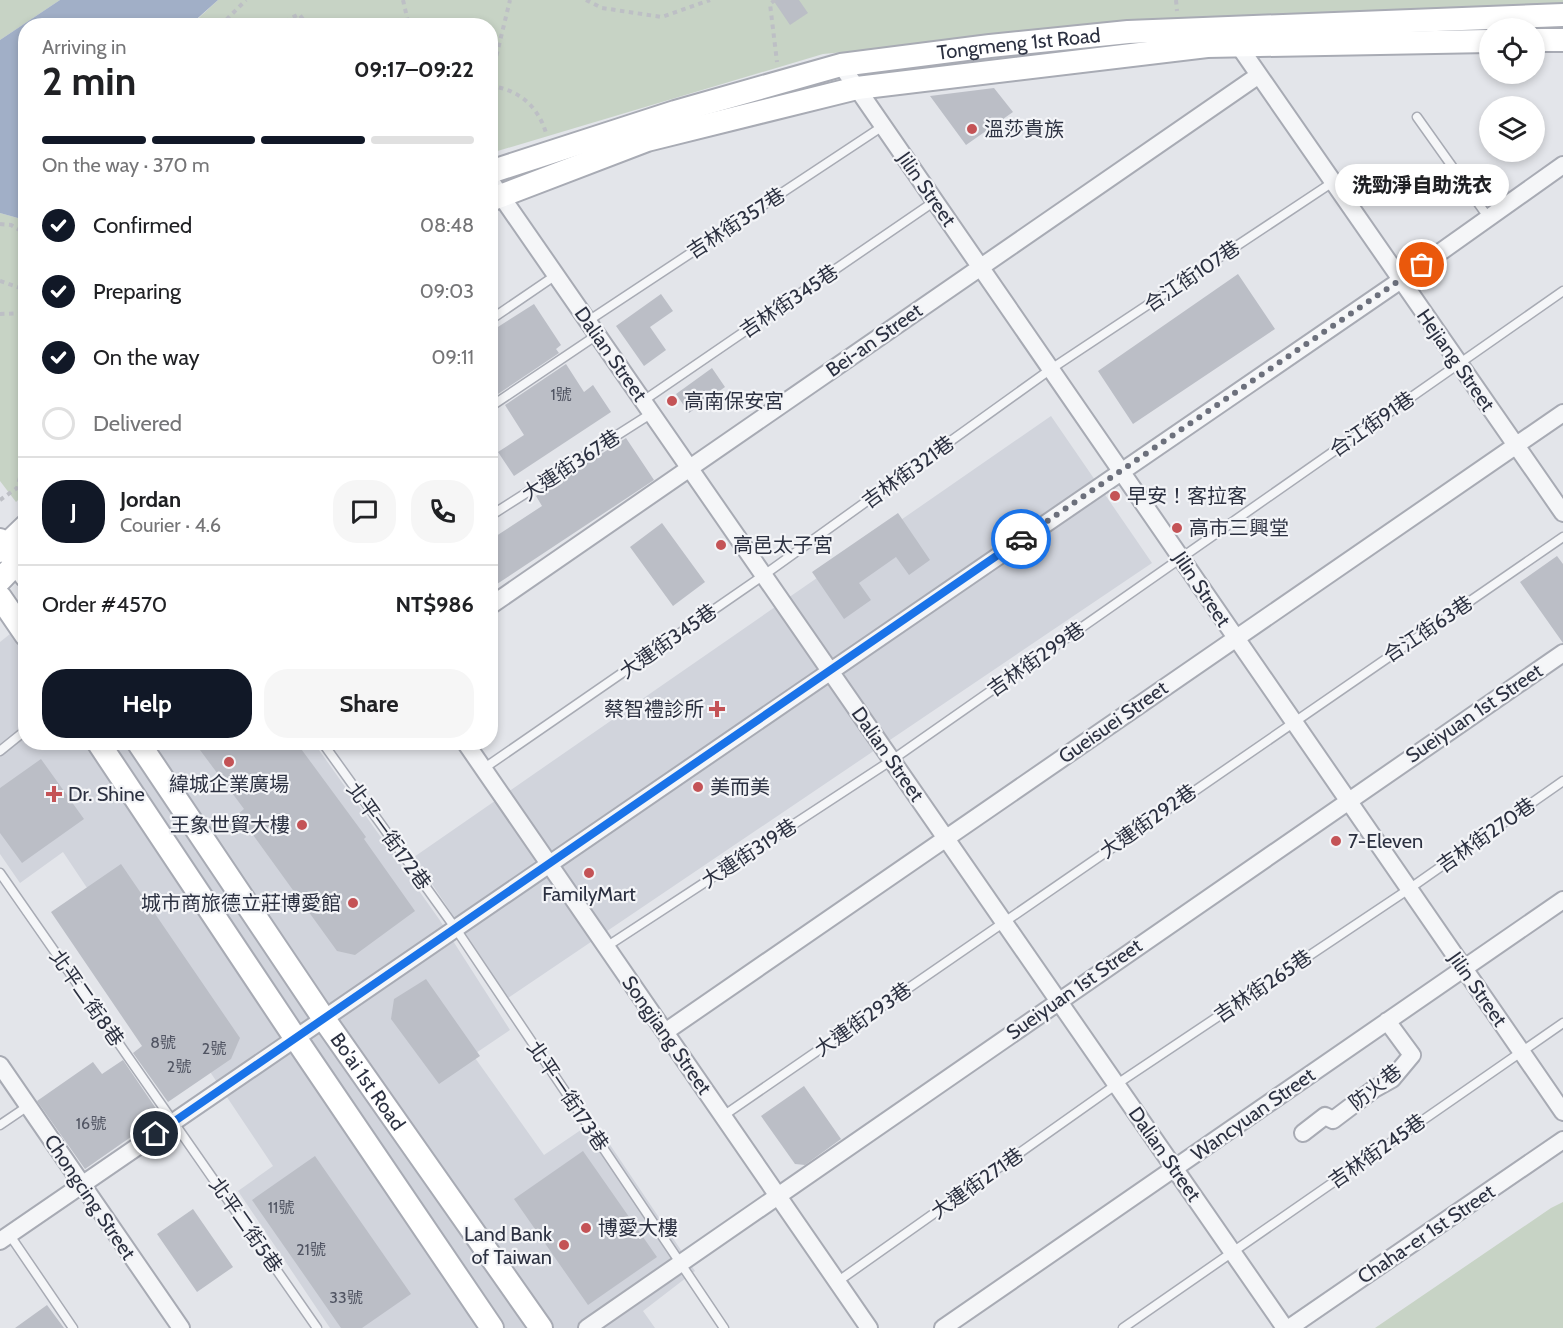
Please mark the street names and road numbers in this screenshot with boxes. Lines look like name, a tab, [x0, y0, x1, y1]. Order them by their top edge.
street label: Tongmeng 1st Road	[936, 23, 1102, 65]
street label: Jilin Street	[892, 146, 961, 231]
street label: 吉林街357巷	[683, 183, 789, 263]
street label: 合江街107巷	[1140, 235, 1244, 317]
street label: 吉林街345巷	[735, 259, 843, 343]
street label: Bei-an Street	[821, 298, 927, 382]
street label: Dalian Street	[570, 302, 652, 406]
street label: Hejiang Street	[1412, 304, 1500, 416]
street label: 合江街91巷	[1325, 386, 1419, 462]
street label: 大連街367巷	[517, 424, 625, 506]
street label: 吉林街321巷	[857, 431, 959, 513]
street label: Jilin Street	[1168, 546, 1236, 631]
street label: 合江街63巷	[1379, 590, 1477, 668]
street label: 大連街345巷	[615, 599, 721, 683]
street label: 吉林街299巷	[983, 617, 1089, 701]
street label: Sueiyuan 1st Street	[1401, 658, 1547, 768]
street label: Gueisuei Street	[1054, 675, 1172, 768]
street label: Dalian Street	[847, 702, 929, 806]
street label: 北平一街172巷	[342, 778, 436, 894]
street label: 大連街292巷	[1095, 779, 1201, 863]
street label: 吉林街270巷	[1432, 792, 1540, 878]
street label: 大連街319巷	[697, 813, 801, 893]
street label: Sueiyuan 1st Street	[1002, 933, 1147, 1045]
street label: 北平二街8巷	[45, 945, 129, 1051]
street label: 吉林街265巷	[1210, 945, 1316, 1027]
street label: Jilin Street	[1443, 946, 1512, 1031]
street label: Songjiang Street	[617, 971, 717, 1099]
street label: 大連街293巷	[810, 977, 916, 1061]
street label: Bo'ai 1st Road	[325, 1028, 410, 1135]
street label: 北平一街173巷	[522, 1036, 614, 1156]
street label: 防火巷	[1344, 1059, 1406, 1115]
street label: Wancyuan Street	[1187, 1062, 1320, 1165]
street label: Dalian Street	[1124, 1102, 1206, 1206]
street label: 吉林街245巷	[1324, 1109, 1430, 1193]
street label: Chongcing Street	[39, 1130, 141, 1264]
street label: 大連街271巷	[926, 1142, 1028, 1224]
street label: 北平二街5巷	[204, 1173, 288, 1277]
street label: Chaha-er 1st Street	[1353, 1179, 1499, 1289]

